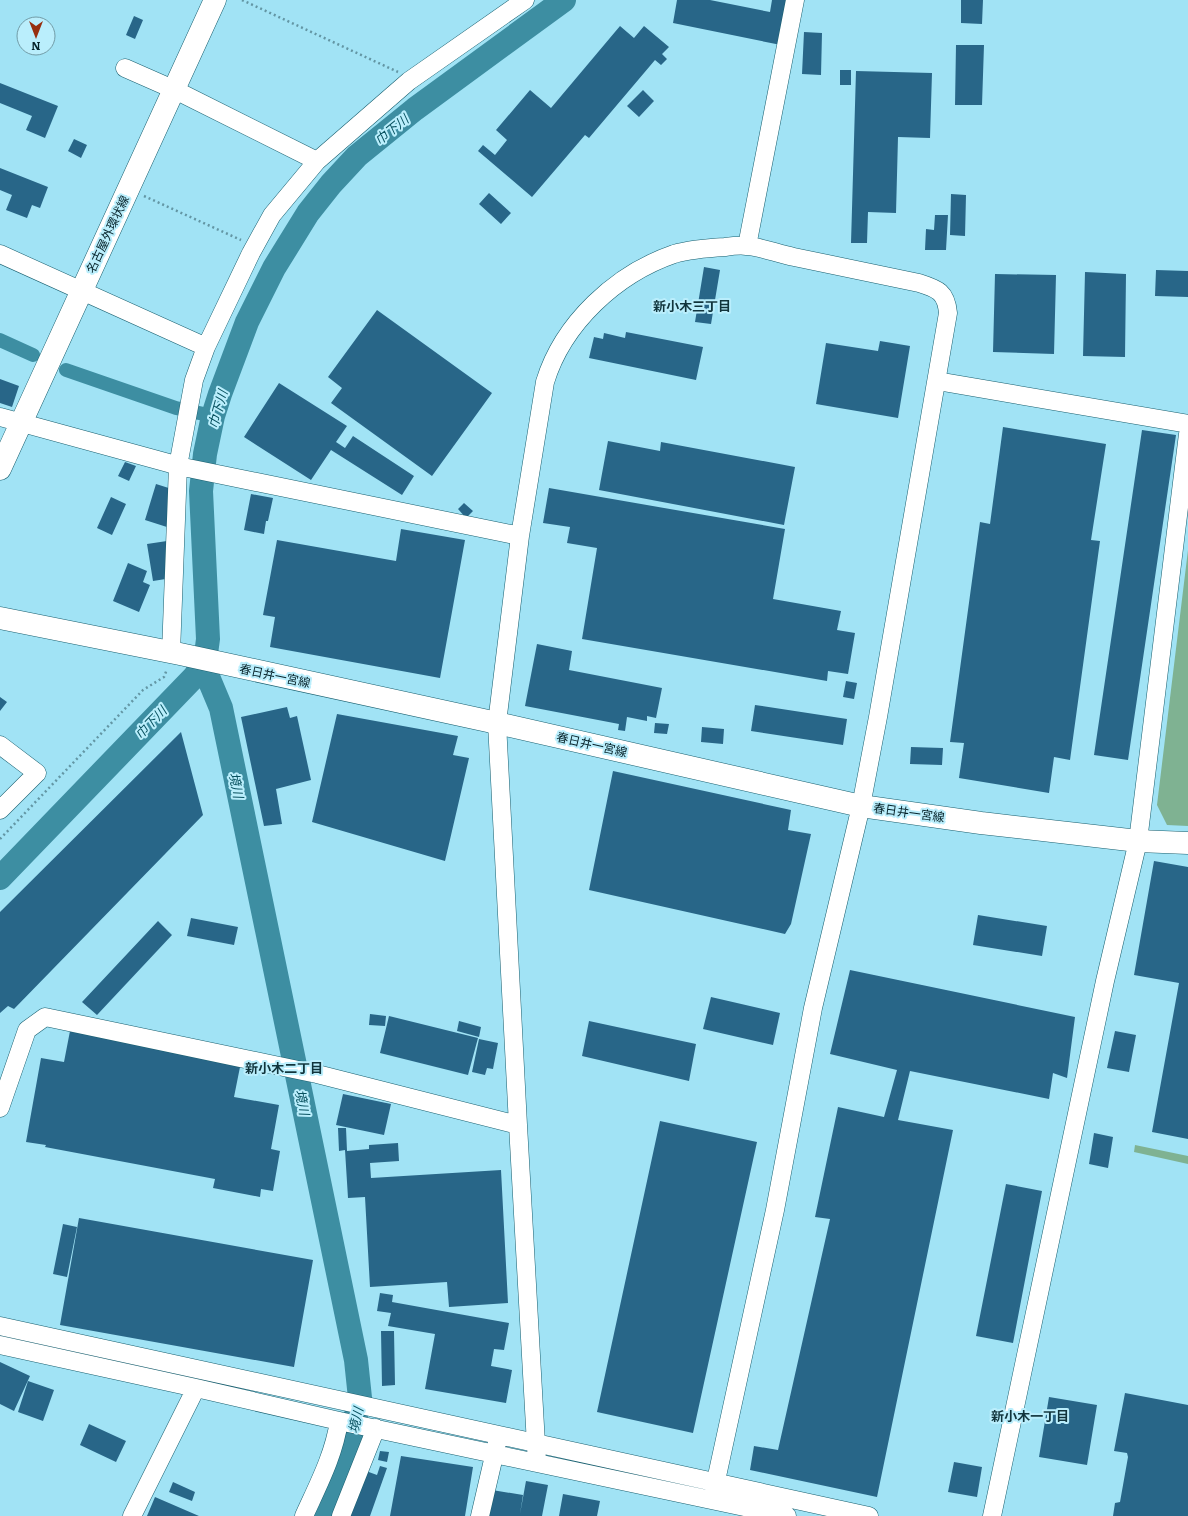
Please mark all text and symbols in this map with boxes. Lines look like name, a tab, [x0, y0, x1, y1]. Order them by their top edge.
north arrow	[16, 16, 56, 56]
text: N	[31, 39, 41, 55]
water label: 巾下川	[370, 108, 414, 149]
street label: 名古屋外環状線	[81, 192, 133, 276]
district label: 新小木三丁目	[653, 296, 731, 315]
water label: 巾下川	[202, 386, 232, 430]
street label: 春日井一宮線	[238, 659, 312, 691]
water label: 巾下川	[130, 700, 172, 743]
street label: 春日井一宮線	[555, 727, 629, 761]
water label: 境川	[225, 770, 249, 802]
street label: 春日井一宮線	[872, 798, 946, 826]
district label: 新小木二丁目	[245, 1058, 323, 1077]
water label: 境川	[291, 1087, 315, 1119]
water label: 境川	[343, 1403, 368, 1435]
district label: 新小木一丁目	[991, 1406, 1069, 1425]

